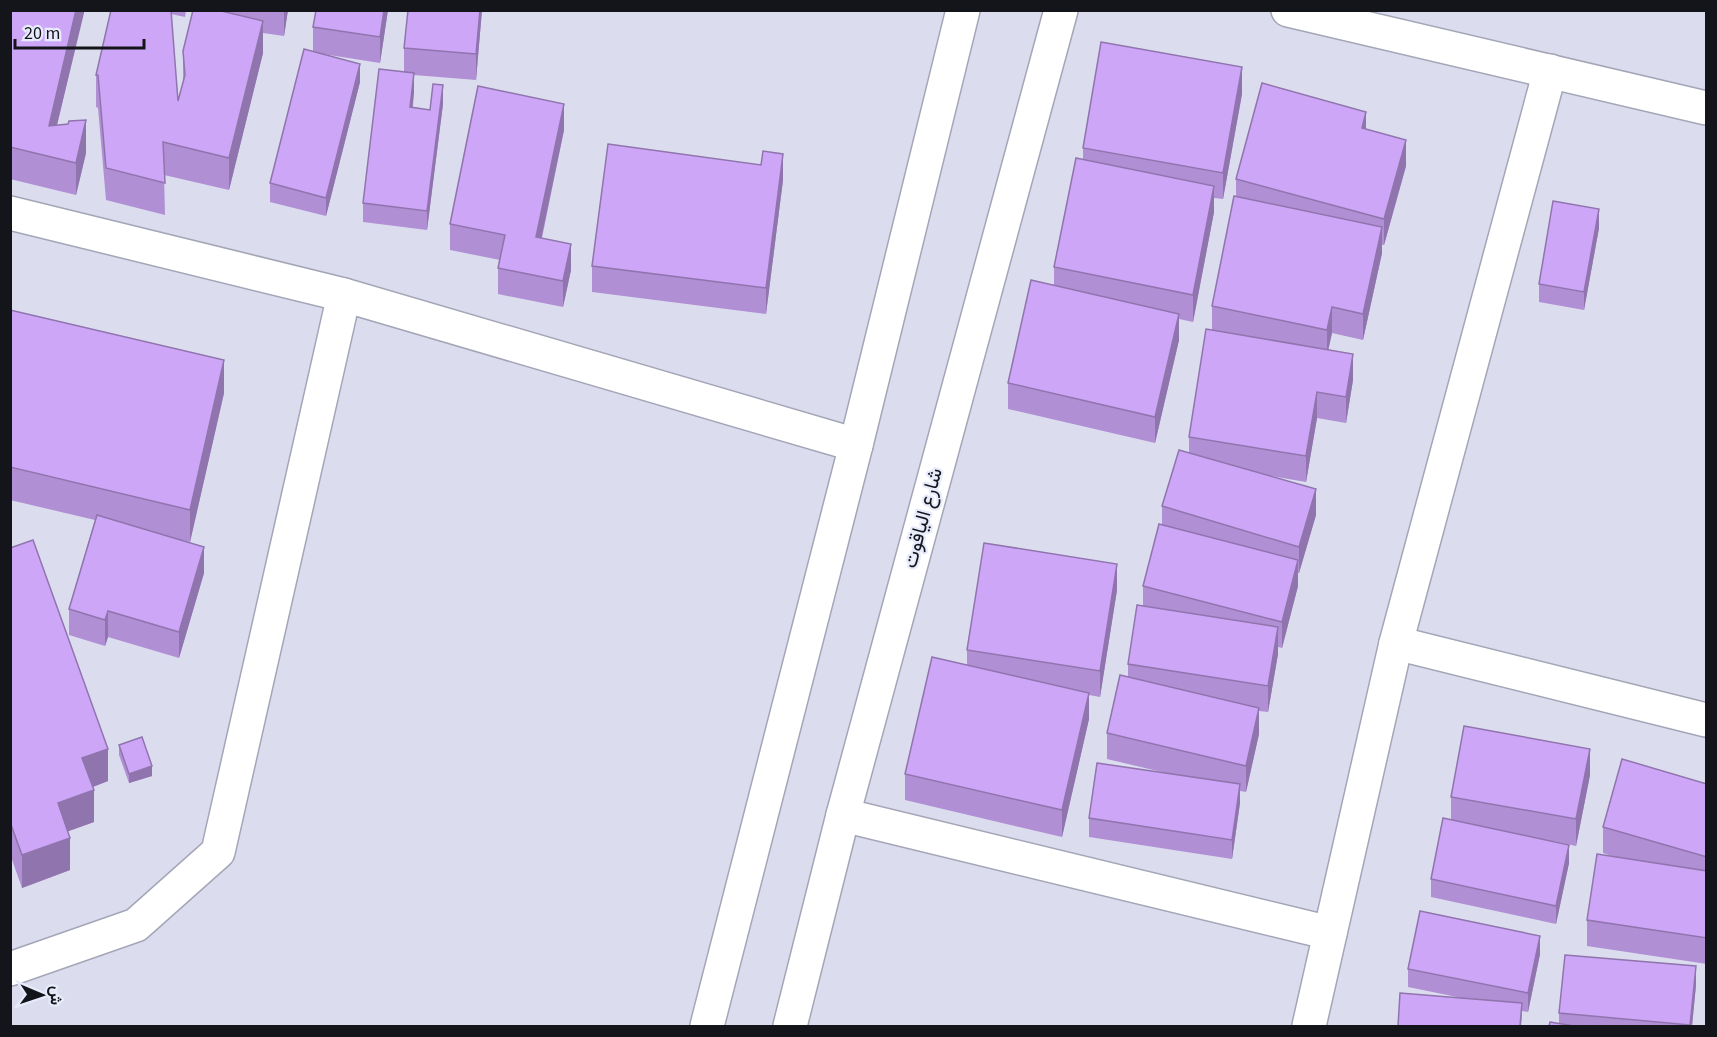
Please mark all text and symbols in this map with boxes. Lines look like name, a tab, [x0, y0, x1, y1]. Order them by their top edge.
scale bar	[15, 12, 144, 50]
text: 20 m	[24, 21, 60, 46]
street label: شارع الياقوت	[896, 465, 950, 571]
north arrow	[12, 965, 72, 1025]
text: ش	[45, 985, 67, 1005]

